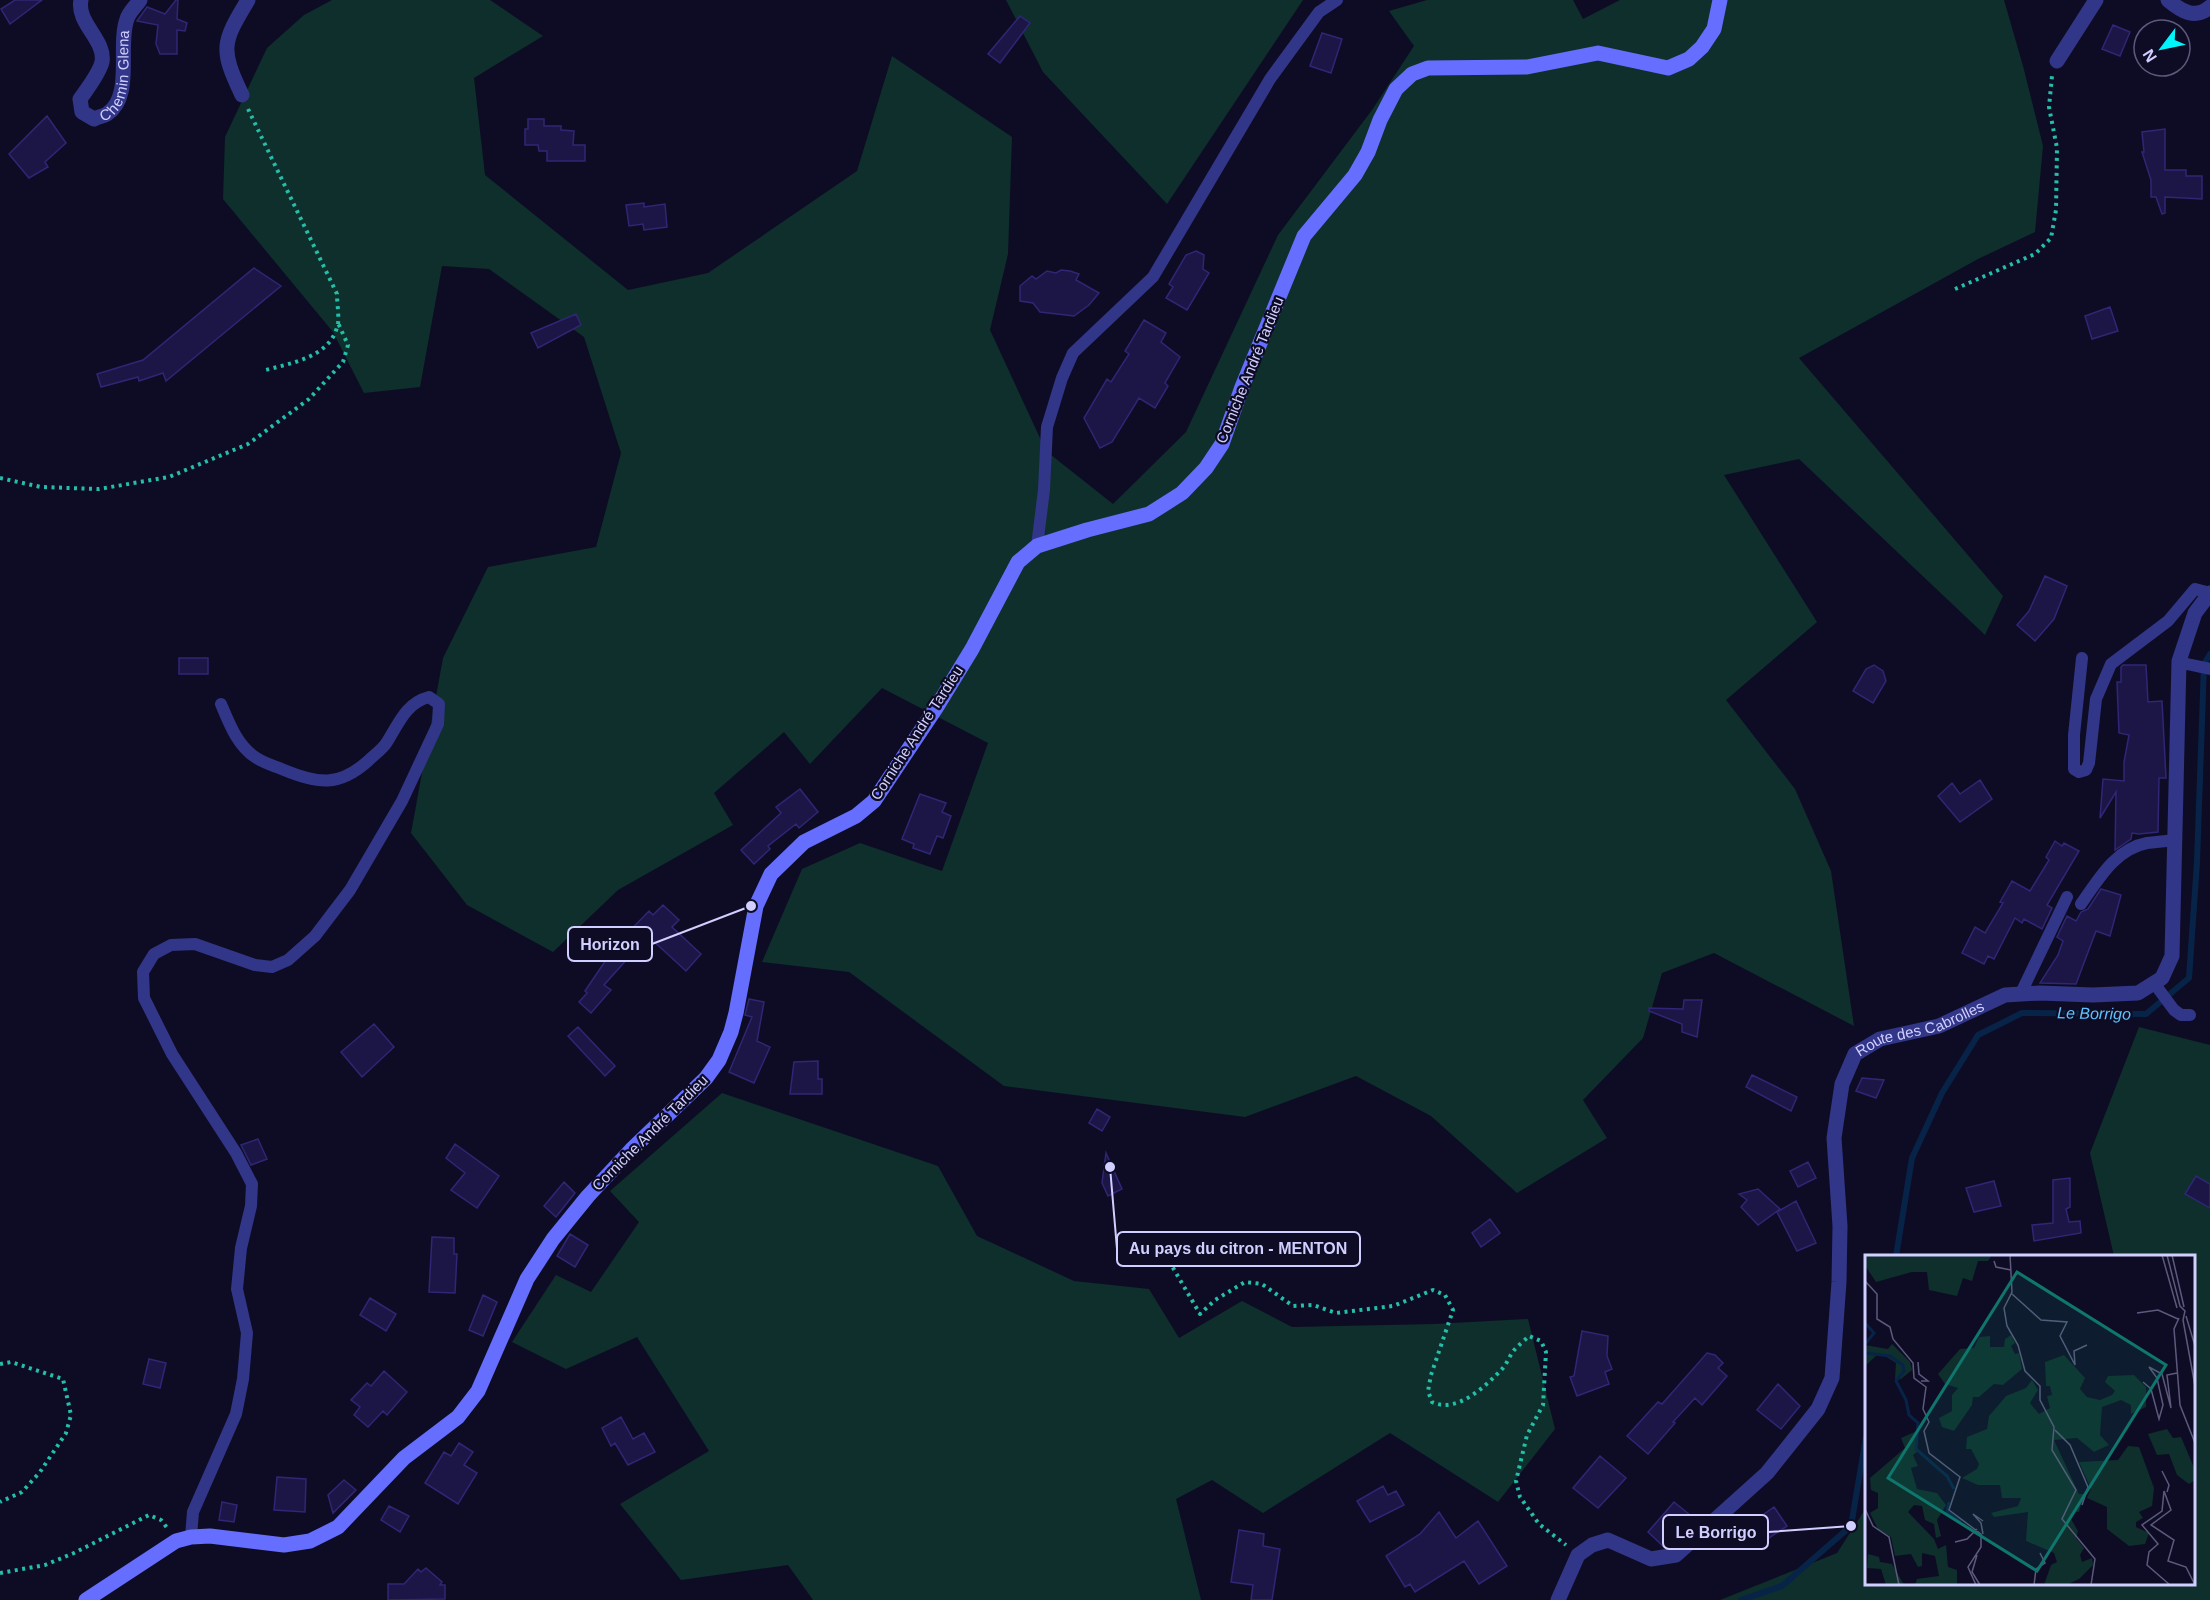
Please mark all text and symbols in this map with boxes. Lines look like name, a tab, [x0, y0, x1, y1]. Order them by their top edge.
north arrow	[2132, 18, 2192, 78]
street label: Chemin Glena	[97, 29, 132, 124]
text: N	[2139, 46, 2160, 65]
street label: Corniche André Tardieu	[1212, 294, 1287, 446]
street label: Corniche André Tardieu	[867, 662, 966, 803]
callout: Horizon	[568, 927, 652, 961]
text: Horizon	[580, 936, 640, 953]
street label: Route des Cabrolles	[1852, 997, 1987, 1060]
water label: Le Borrigo	[2057, 1004, 2131, 1023]
street label: Corniche André Tardieu	[588, 1071, 711, 1194]
callout: Au pays du citron - MENTON	[1117, 1232, 1360, 1266]
text: Au pays du citron - MENTON	[1129, 1240, 1347, 1257]
inset map	[1865, 1255, 2195, 1585]
callout: Le Borrigo	[1663, 1515, 1768, 1549]
text: Le Borrigo	[1676, 1524, 1757, 1541]

